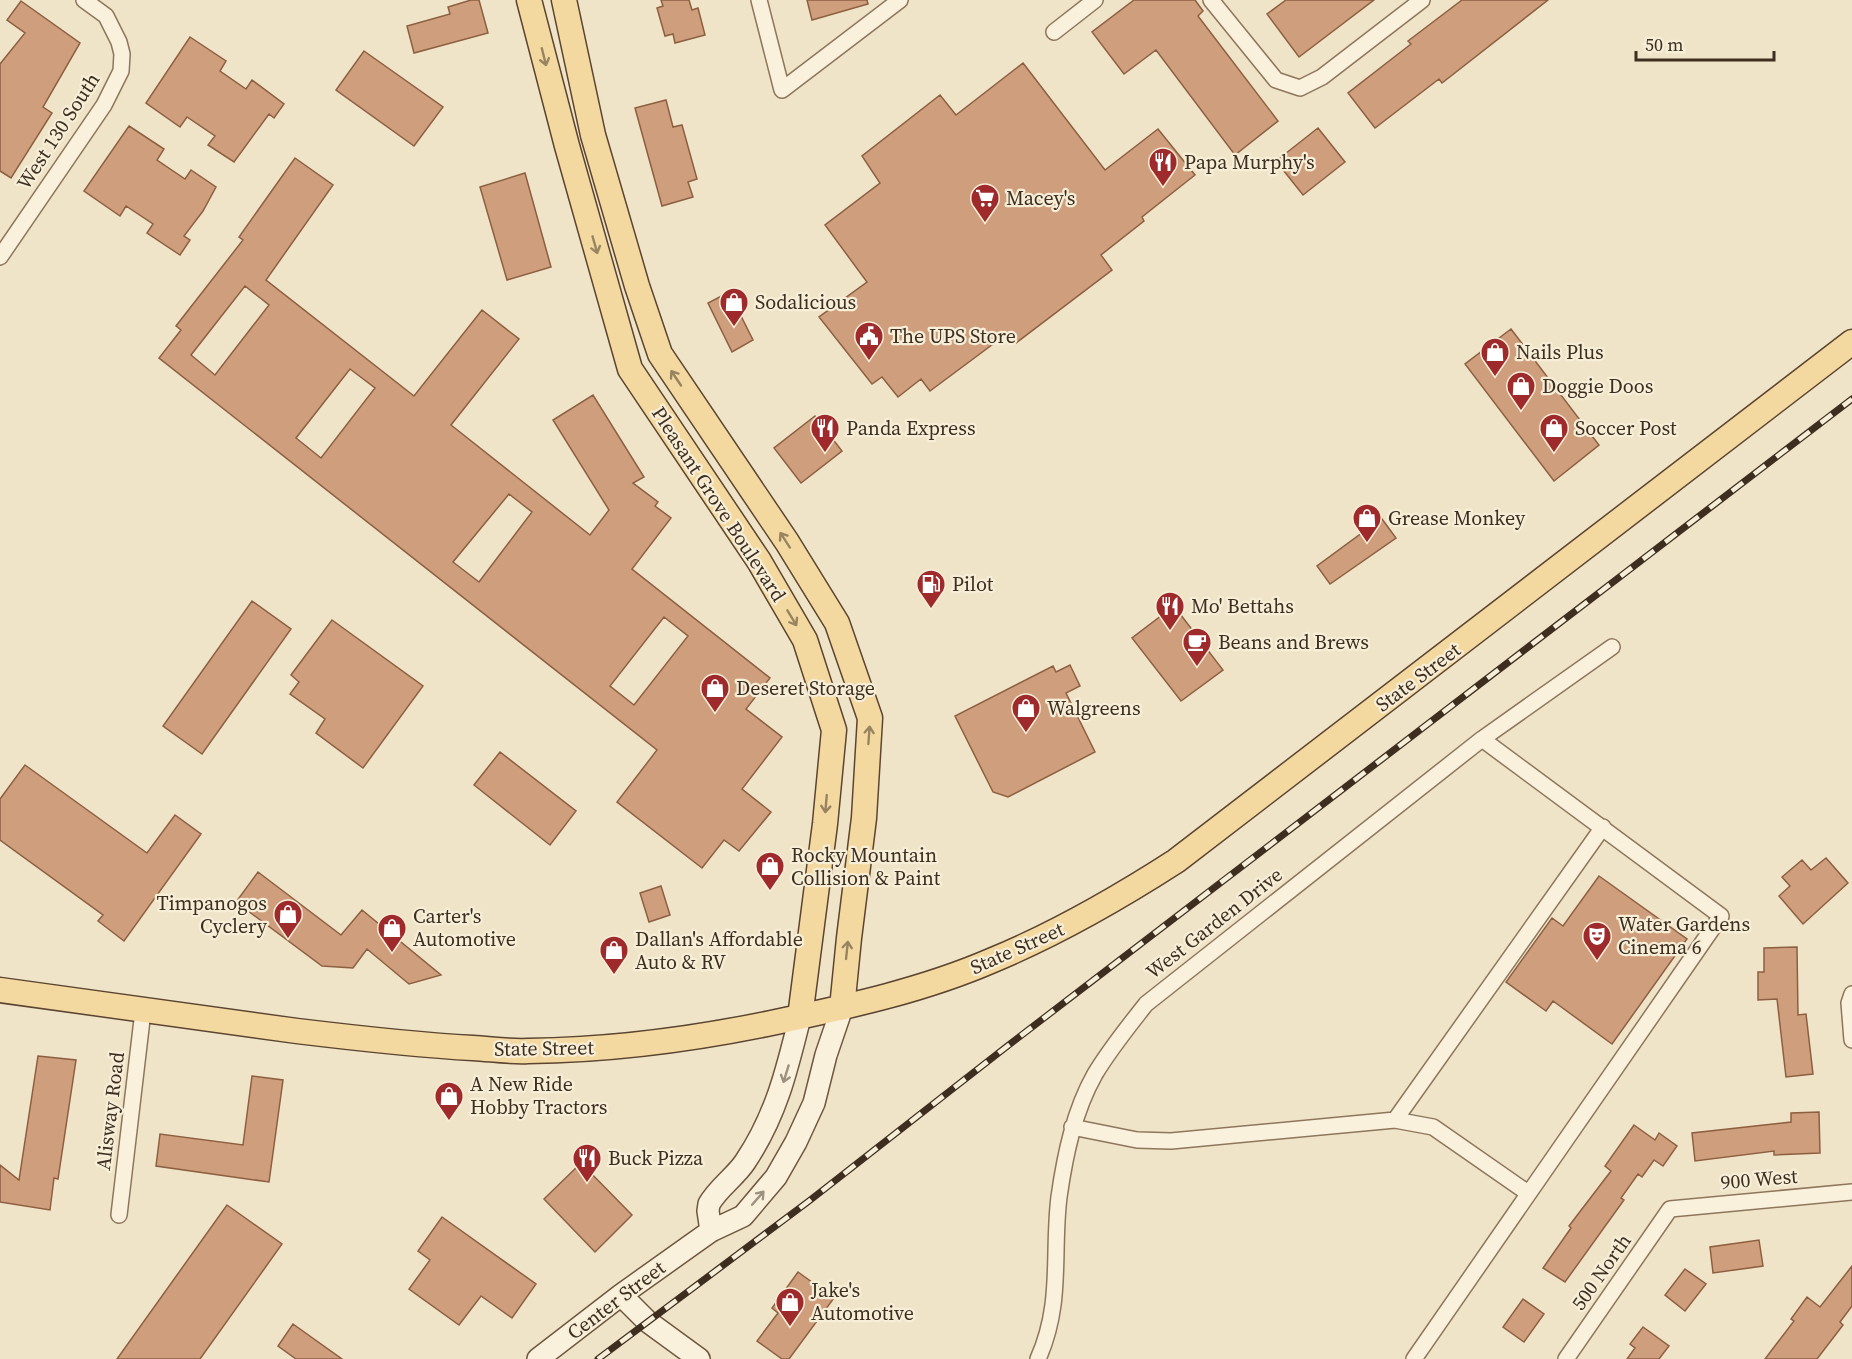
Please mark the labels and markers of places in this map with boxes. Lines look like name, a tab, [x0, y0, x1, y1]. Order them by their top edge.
restaurant icon: Papa Murphy's	[1147, 146, 1179, 188]
place label: Papa Murphy's	[1184, 148, 1315, 176]
supermarket icon: Macey's	[969, 182, 1001, 224]
place label: Macey's	[1006, 184, 1076, 212]
shop icon: Sodalicious	[718, 286, 750, 328]
place label: Sodalicious	[755, 288, 856, 316]
public building icon: The UPS Store	[853, 320, 885, 362]
place label: The UPS Store	[890, 322, 1016, 350]
shop icon: Nails Plus	[1479, 336, 1511, 378]
place label: Nails Plus	[1516, 338, 1604, 366]
shop icon: Doggie Doos	[1505, 370, 1537, 412]
place label: Doggie Doos	[1542, 372, 1653, 400]
restaurant icon: Panda Express	[809, 412, 841, 454]
shop icon: Soccer Post	[1538, 412, 1570, 454]
place label: Panda Express	[846, 414, 976, 442]
place label: Soccer Post	[1575, 414, 1677, 442]
shop icon: Grease Monkey	[1351, 502, 1383, 544]
place label: Grease Monkey	[1388, 504, 1526, 532]
fuel station icon: Pilot	[915, 568, 947, 610]
place label: Pilot	[952, 570, 994, 598]
restaurant icon: Mo' Bettahs	[1154, 590, 1186, 632]
place label: Mo' Bettahs	[1191, 592, 1294, 620]
cafe icon: Beans and Brews	[1181, 626, 1213, 668]
place label: Beans and Brews	[1218, 628, 1369, 656]
shop icon: Deseret Storage	[699, 672, 731, 714]
place label: Deseret Storage	[736, 674, 875, 702]
shop icon: Walgreens	[1010, 692, 1042, 734]
place label: Walgreens	[1047, 694, 1141, 722]
place label: Rocky Mountain Collision & Paint	[791, 841, 941, 892]
shop icon: Rocky Mountain Collision & Paint	[754, 850, 786, 892]
place label: Timpanogos Cyclery	[157, 889, 268, 940]
shop icon: Timpanogos Cyclery	[272, 898, 304, 940]
place label: Carter's Automotive	[413, 902, 516, 953]
place label: Water Gardens Cinema 6	[1618, 910, 1750, 961]
shop icon: Carter's Automotive	[376, 912, 408, 954]
theatre icon: Water Gardens Cinema 6	[1581, 920, 1613, 962]
place label: Dallan's Affordable Auto & RV	[635, 925, 803, 976]
shop icon: Dallan's Affordable Auto & RV	[598, 934, 630, 976]
place label: A New Ride Hobby Tractors	[470, 1070, 607, 1121]
shop icon: A New Ride Hobby Tractors	[433, 1080, 465, 1122]
restaurant icon: Buck Pizza	[571, 1142, 603, 1184]
place label: Buck Pizza	[608, 1144, 704, 1172]
place label: Jake's Automotive	[810, 1276, 914, 1327]
shop icon: Jake's Automotive	[774, 1286, 806, 1328]

